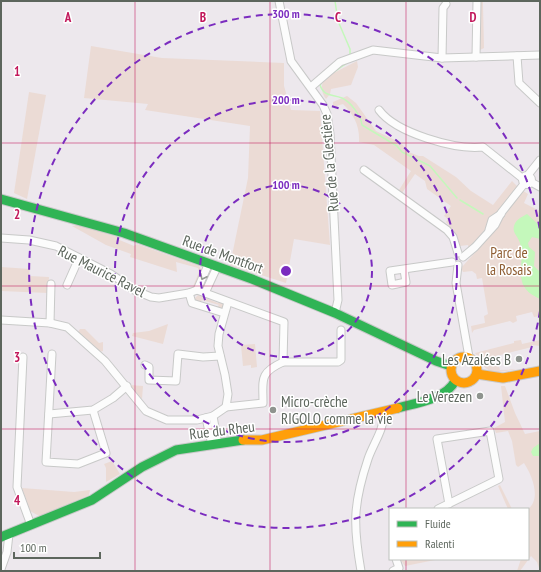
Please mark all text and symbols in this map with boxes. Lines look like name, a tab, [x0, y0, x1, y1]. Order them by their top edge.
text: 300 m	[272, 6, 300, 21]
text: A	[64, 9, 72, 26]
text: B	[200, 9, 206, 26]
text: C	[335, 9, 341, 26]
text: D	[470, 9, 477, 26]
text: 1	[14, 63, 20, 80]
text: 200 m	[272, 92, 300, 107]
street label: Rue de la Glestière	[315, 114, 343, 212]
text: 100 m	[272, 177, 300, 192]
text: 2	[14, 206, 20, 223]
street label: Rue de Montfort	[180, 231, 266, 277]
street label: Rue Maurice Ravel	[55, 241, 149, 301]
park label: Parc de la Rosais	[486, 243, 532, 279]
centre of rings	[279, 264, 293, 278]
one-way arrow	[200, 273, 208, 280]
text: 3	[14, 349, 20, 366]
place label: Les Azalées B	[442, 350, 511, 369]
marker: Les Azalées B	[514, 354, 524, 364]
place label: Le Verezen	[417, 387, 472, 406]
marker: Le Verezen	[475, 391, 485, 401]
place label: Micro-crèche RIGOLO comme la vie	[281, 392, 392, 428]
marker: Micro-crèche RIGOLO comme la vie	[268, 405, 278, 415]
street label: Rue du Rheu	[188, 417, 256, 443]
text: 4	[14, 492, 21, 509]
legend	[389, 508, 529, 560]
text: Fluide	[425, 516, 451, 531]
scale bar	[14, 534, 100, 560]
text: Ralenti	[425, 536, 454, 551]
text: 100 m	[20, 540, 47, 555]

